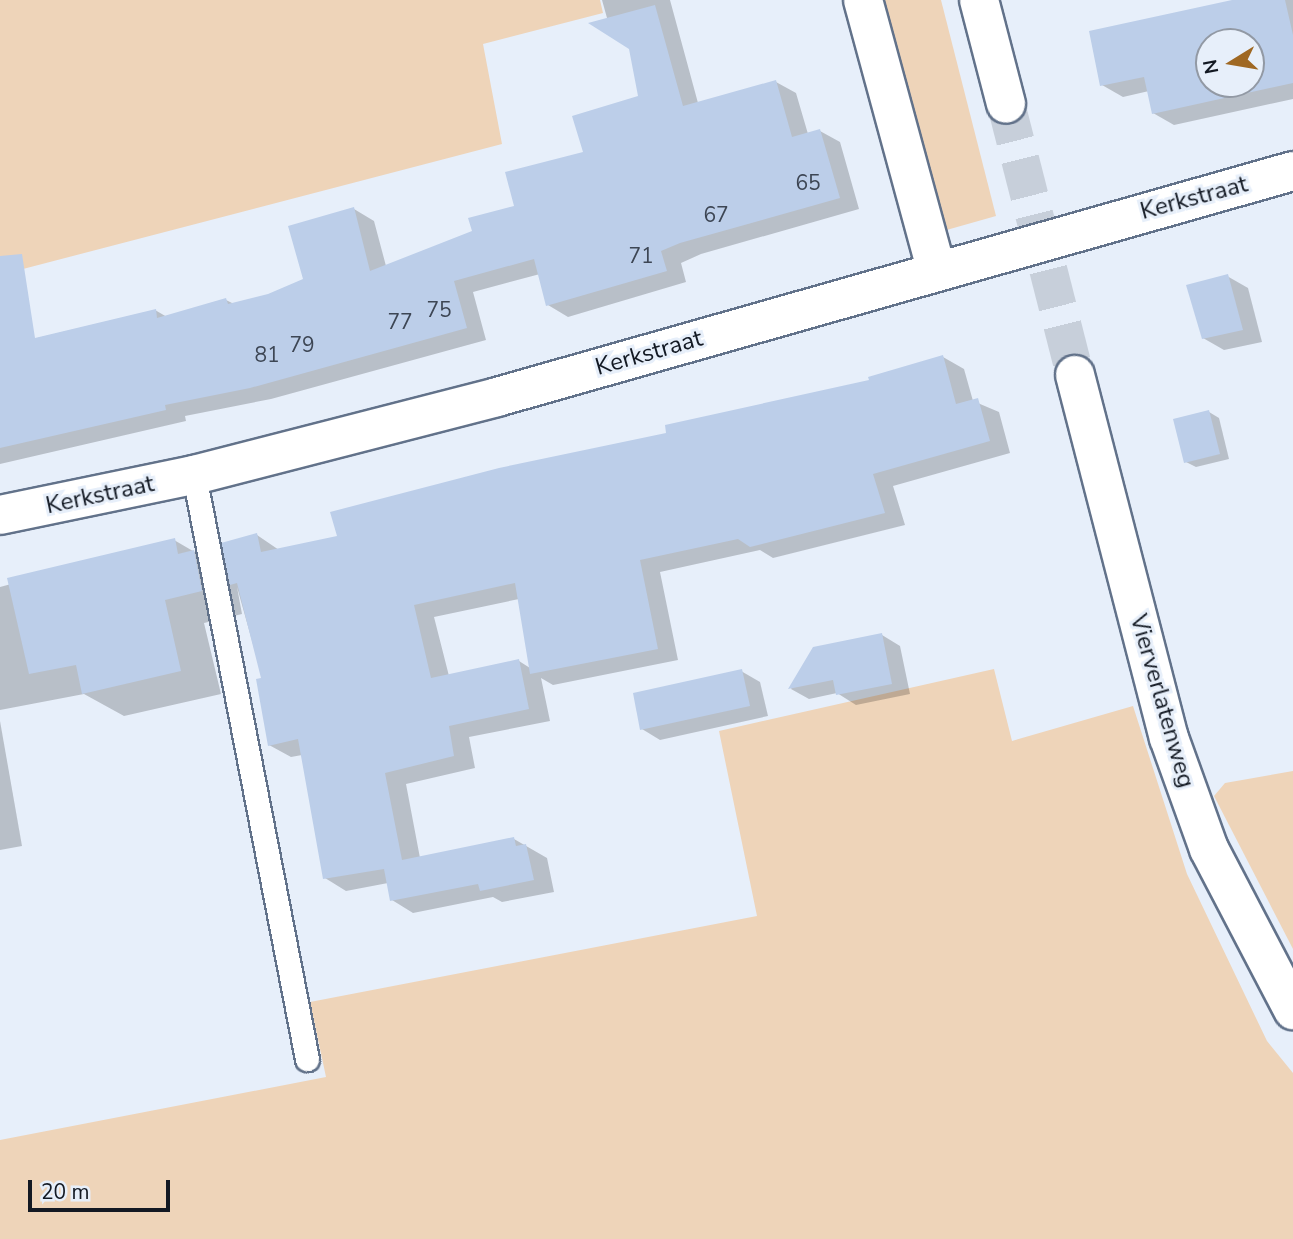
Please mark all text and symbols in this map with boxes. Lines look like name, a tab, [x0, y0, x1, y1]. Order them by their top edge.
north arrow	[1195, 28, 1265, 98]
text: N	[1197, 57, 1225, 76]
house number: 65	[795, 170, 821, 196]
street label: Kerkstraat	[1137, 170, 1251, 226]
house number: 67	[703, 202, 729, 228]
house number: 71	[628, 243, 654, 269]
house number: 75	[426, 297, 452, 323]
house number: 77	[387, 309, 413, 335]
street label: Kerkstraat	[592, 324, 706, 382]
house number: 79	[289, 332, 315, 358]
house number: 81	[254, 342, 280, 368]
street label: Kerkstraat	[43, 469, 157, 521]
street label: Vierverlatenweg	[1123, 611, 1201, 791]
scale bar	[32, 1166, 173, 1210]
text: 20 m	[41, 1178, 90, 1206]

